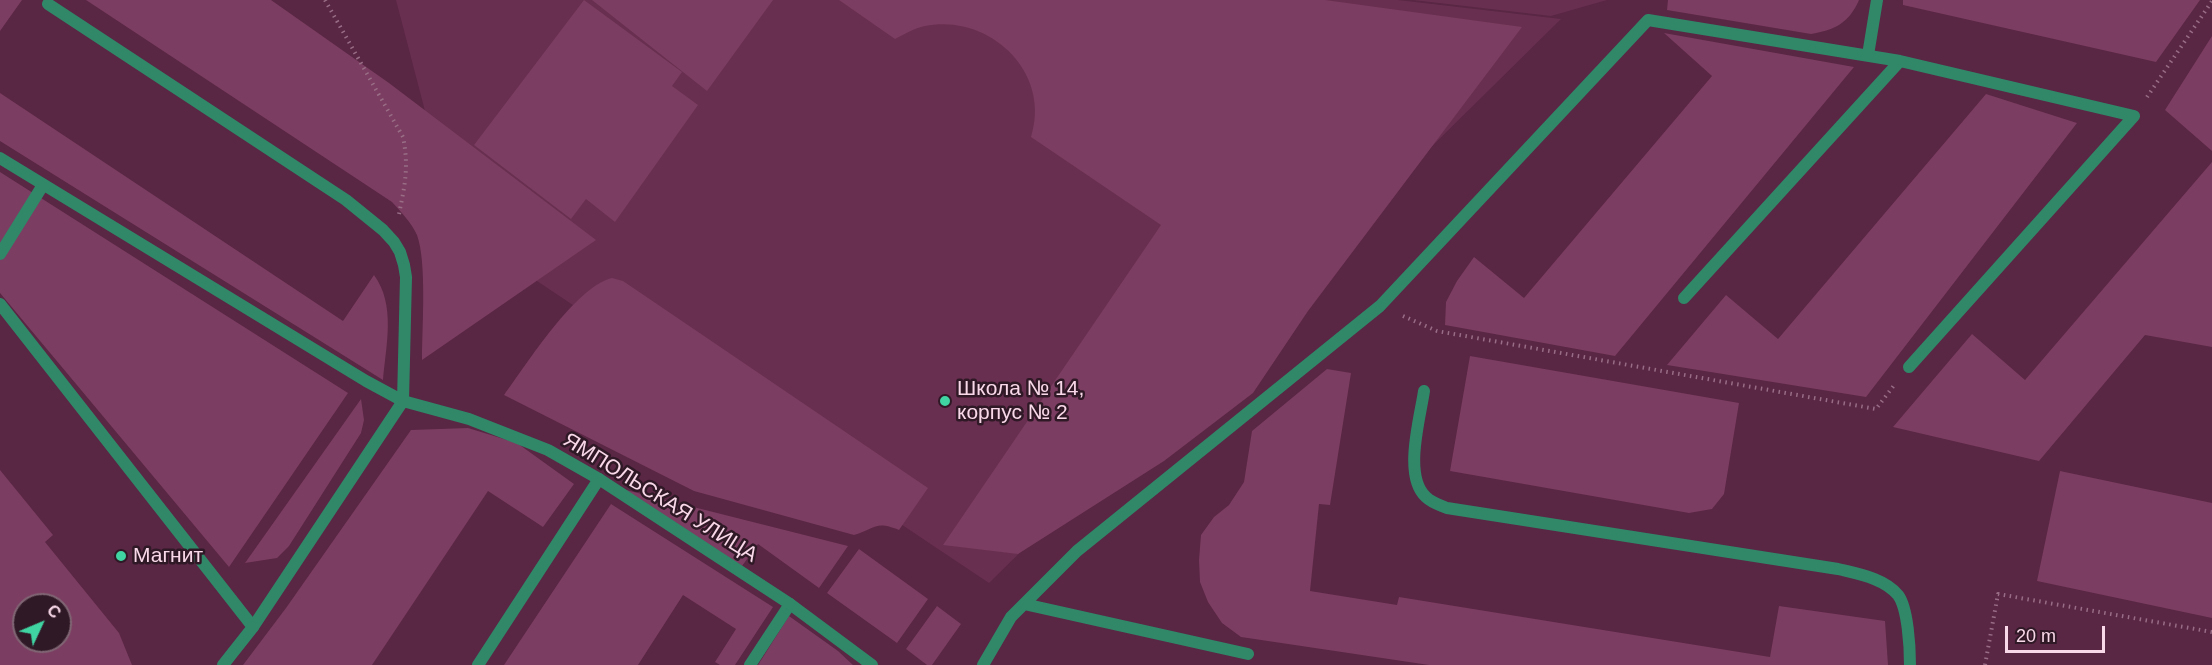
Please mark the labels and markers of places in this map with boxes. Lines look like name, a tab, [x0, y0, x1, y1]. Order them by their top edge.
place label: Школа № 14, корпус № 2	[957, 376, 1084, 426]
marker: Школа № 14, корпус № 2	[938, 394, 952, 408]
place label: Магнит	[133, 543, 203, 569]
marker: Магнит	[114, 549, 128, 563]

